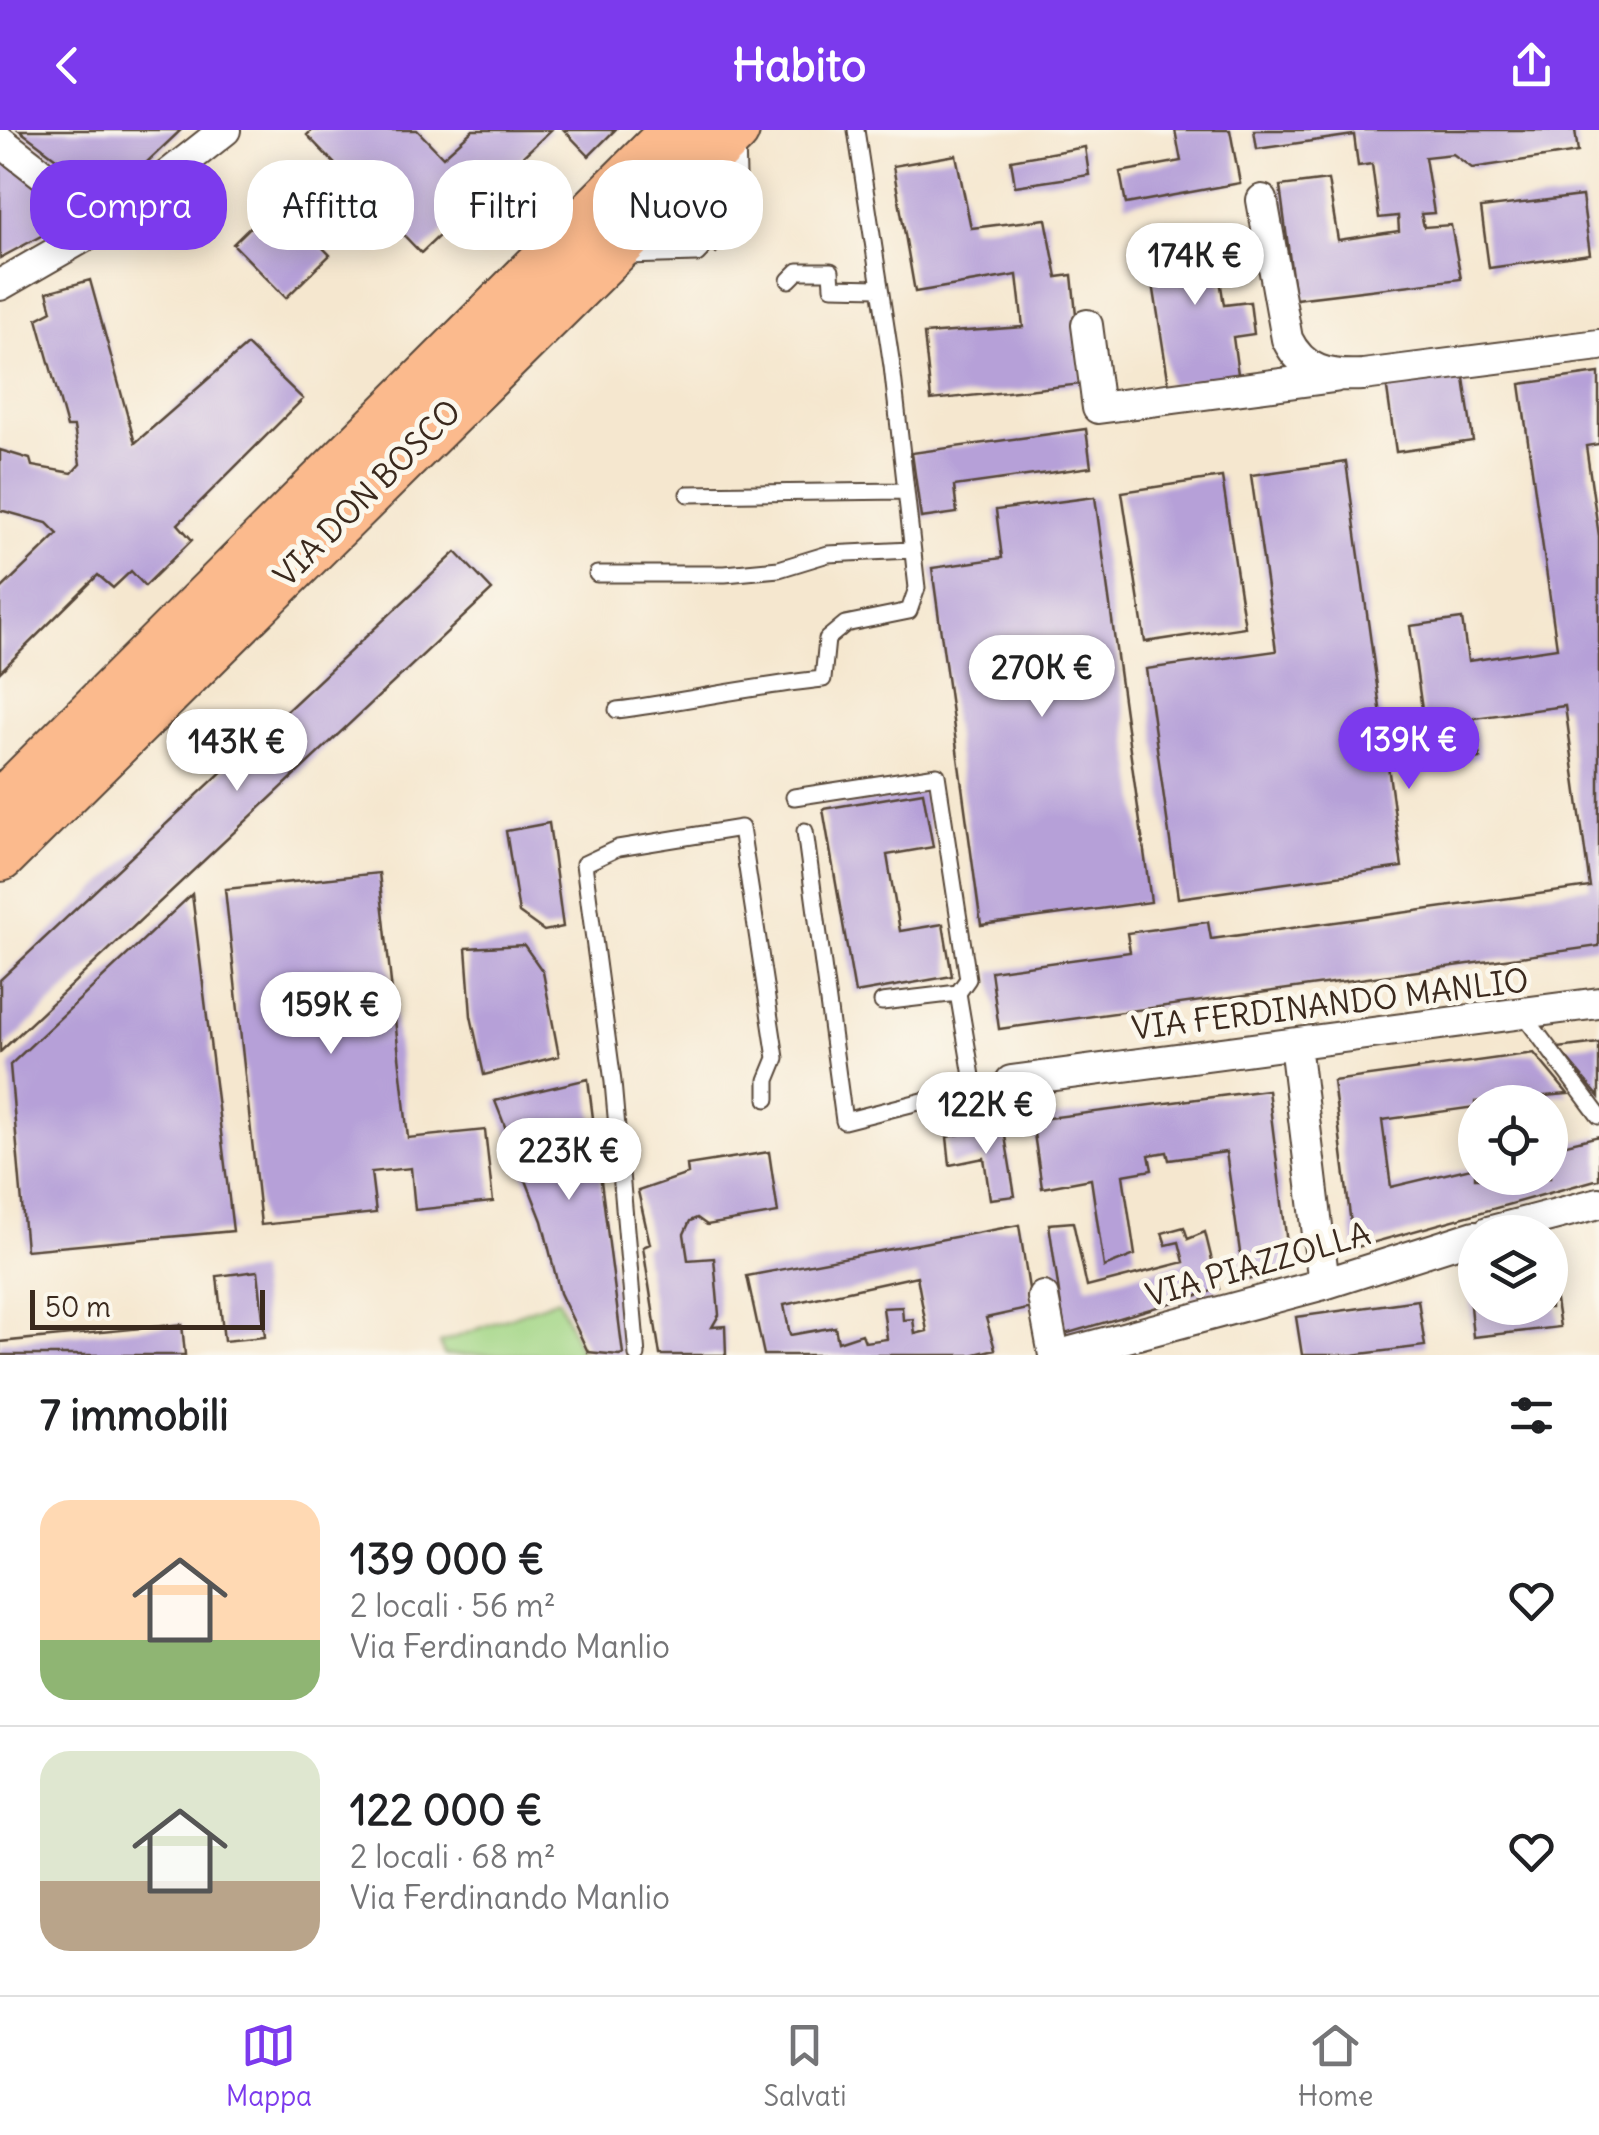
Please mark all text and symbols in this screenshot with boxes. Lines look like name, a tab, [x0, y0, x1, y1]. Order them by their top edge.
text: Habito	[733, 37, 866, 93]
icon: back	[40, 38, 95, 93]
icon: share	[1504, 38, 1559, 93]
chip: Compra	[30, 160, 227, 250]
chip: Affitta	[247, 160, 414, 250]
chip: Filtri	[434, 160, 573, 250]
chip: Nuovo	[593, 160, 763, 250]
pin: 174K €	[1114, 223, 1276, 308]
text: 174K €	[1148, 235, 1242, 276]
street label: VIA DON BOSCO	[265, 391, 469, 595]
pin: 270K €	[961, 635, 1123, 720]
text: 270K €	[991, 647, 1093, 688]
pin: 139K €	[1328, 707, 1490, 792]
pin: 143K €	[156, 709, 318, 794]
text: 139K €	[1360, 719, 1458, 760]
text: 143K €	[188, 721, 286, 762]
street label: VIA FERDINANDO MANLIO	[1129, 959, 1531, 1049]
pin: 159K €	[250, 972, 412, 1057]
text: 159K €	[282, 984, 380, 1025]
pin: 122K €	[905, 1072, 1067, 1157]
text: 122K €	[938, 1084, 1034, 1125]
map controls	[1458, 1085, 1568, 1325]
button: locate	[1458, 1085, 1568, 1195]
pin: 223K €	[488, 1118, 650, 1203]
text: 223K €	[518, 1130, 620, 1171]
street label: VIA PIAZZOLLA	[1141, 1212, 1375, 1316]
button: layers	[1458, 1215, 1568, 1325]
scale bar	[30, 1285, 265, 1330]
text: 50 m	[45, 1289, 111, 1325]
icon: filters	[1504, 1388, 1559, 1443]
text: 7 immobili	[40, 1389, 229, 1441]
text: 139 000 €	[350, 1533, 545, 1585]
icon: home	[120, 1540, 240, 1660]
icon: heart	[1504, 1573, 1559, 1628]
text: 2 locali · 56 m²	[350, 1585, 556, 1626]
text: Via Ferdinando Manlio	[350, 1626, 670, 1667]
text: 122 000 €	[350, 1784, 543, 1836]
icon: home	[120, 1791, 240, 1911]
icon: heart	[1504, 1824, 1559, 1879]
text: 2 locali · 68 m²	[350, 1836, 556, 1877]
text: Via Ferdinando Manlio	[350, 1877, 670, 1918]
tab: Mappa	[226, 2018, 312, 2114]
tab: Salvati	[763, 2018, 846, 2114]
tab: Home	[1298, 2018, 1373, 2114]

